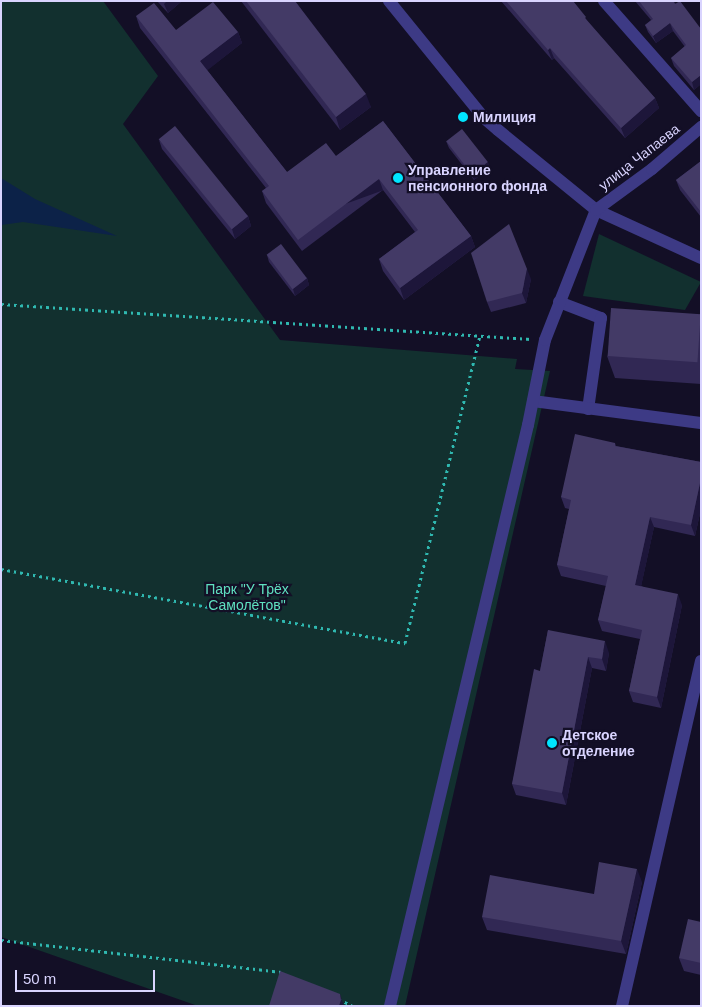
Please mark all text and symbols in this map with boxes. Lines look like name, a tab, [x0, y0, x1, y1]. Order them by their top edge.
place label: Милиция	[473, 109, 536, 125]
marker: Милиция	[457, 111, 469, 123]
street label: улица Чапаева	[595, 120, 683, 194]
place label: Управление пенсионного фонда	[408, 162, 547, 194]
marker: Управление пенсионного фонда	[392, 172, 404, 184]
park label: Парк "У Трёх Самолётов"	[205, 581, 289, 614]
place label: Детское отделение	[562, 727, 635, 760]
marker: Детское отделение	[546, 737, 558, 749]
scale bar	[18, 960, 158, 992]
text: 50 m	[23, 970, 56, 987]

